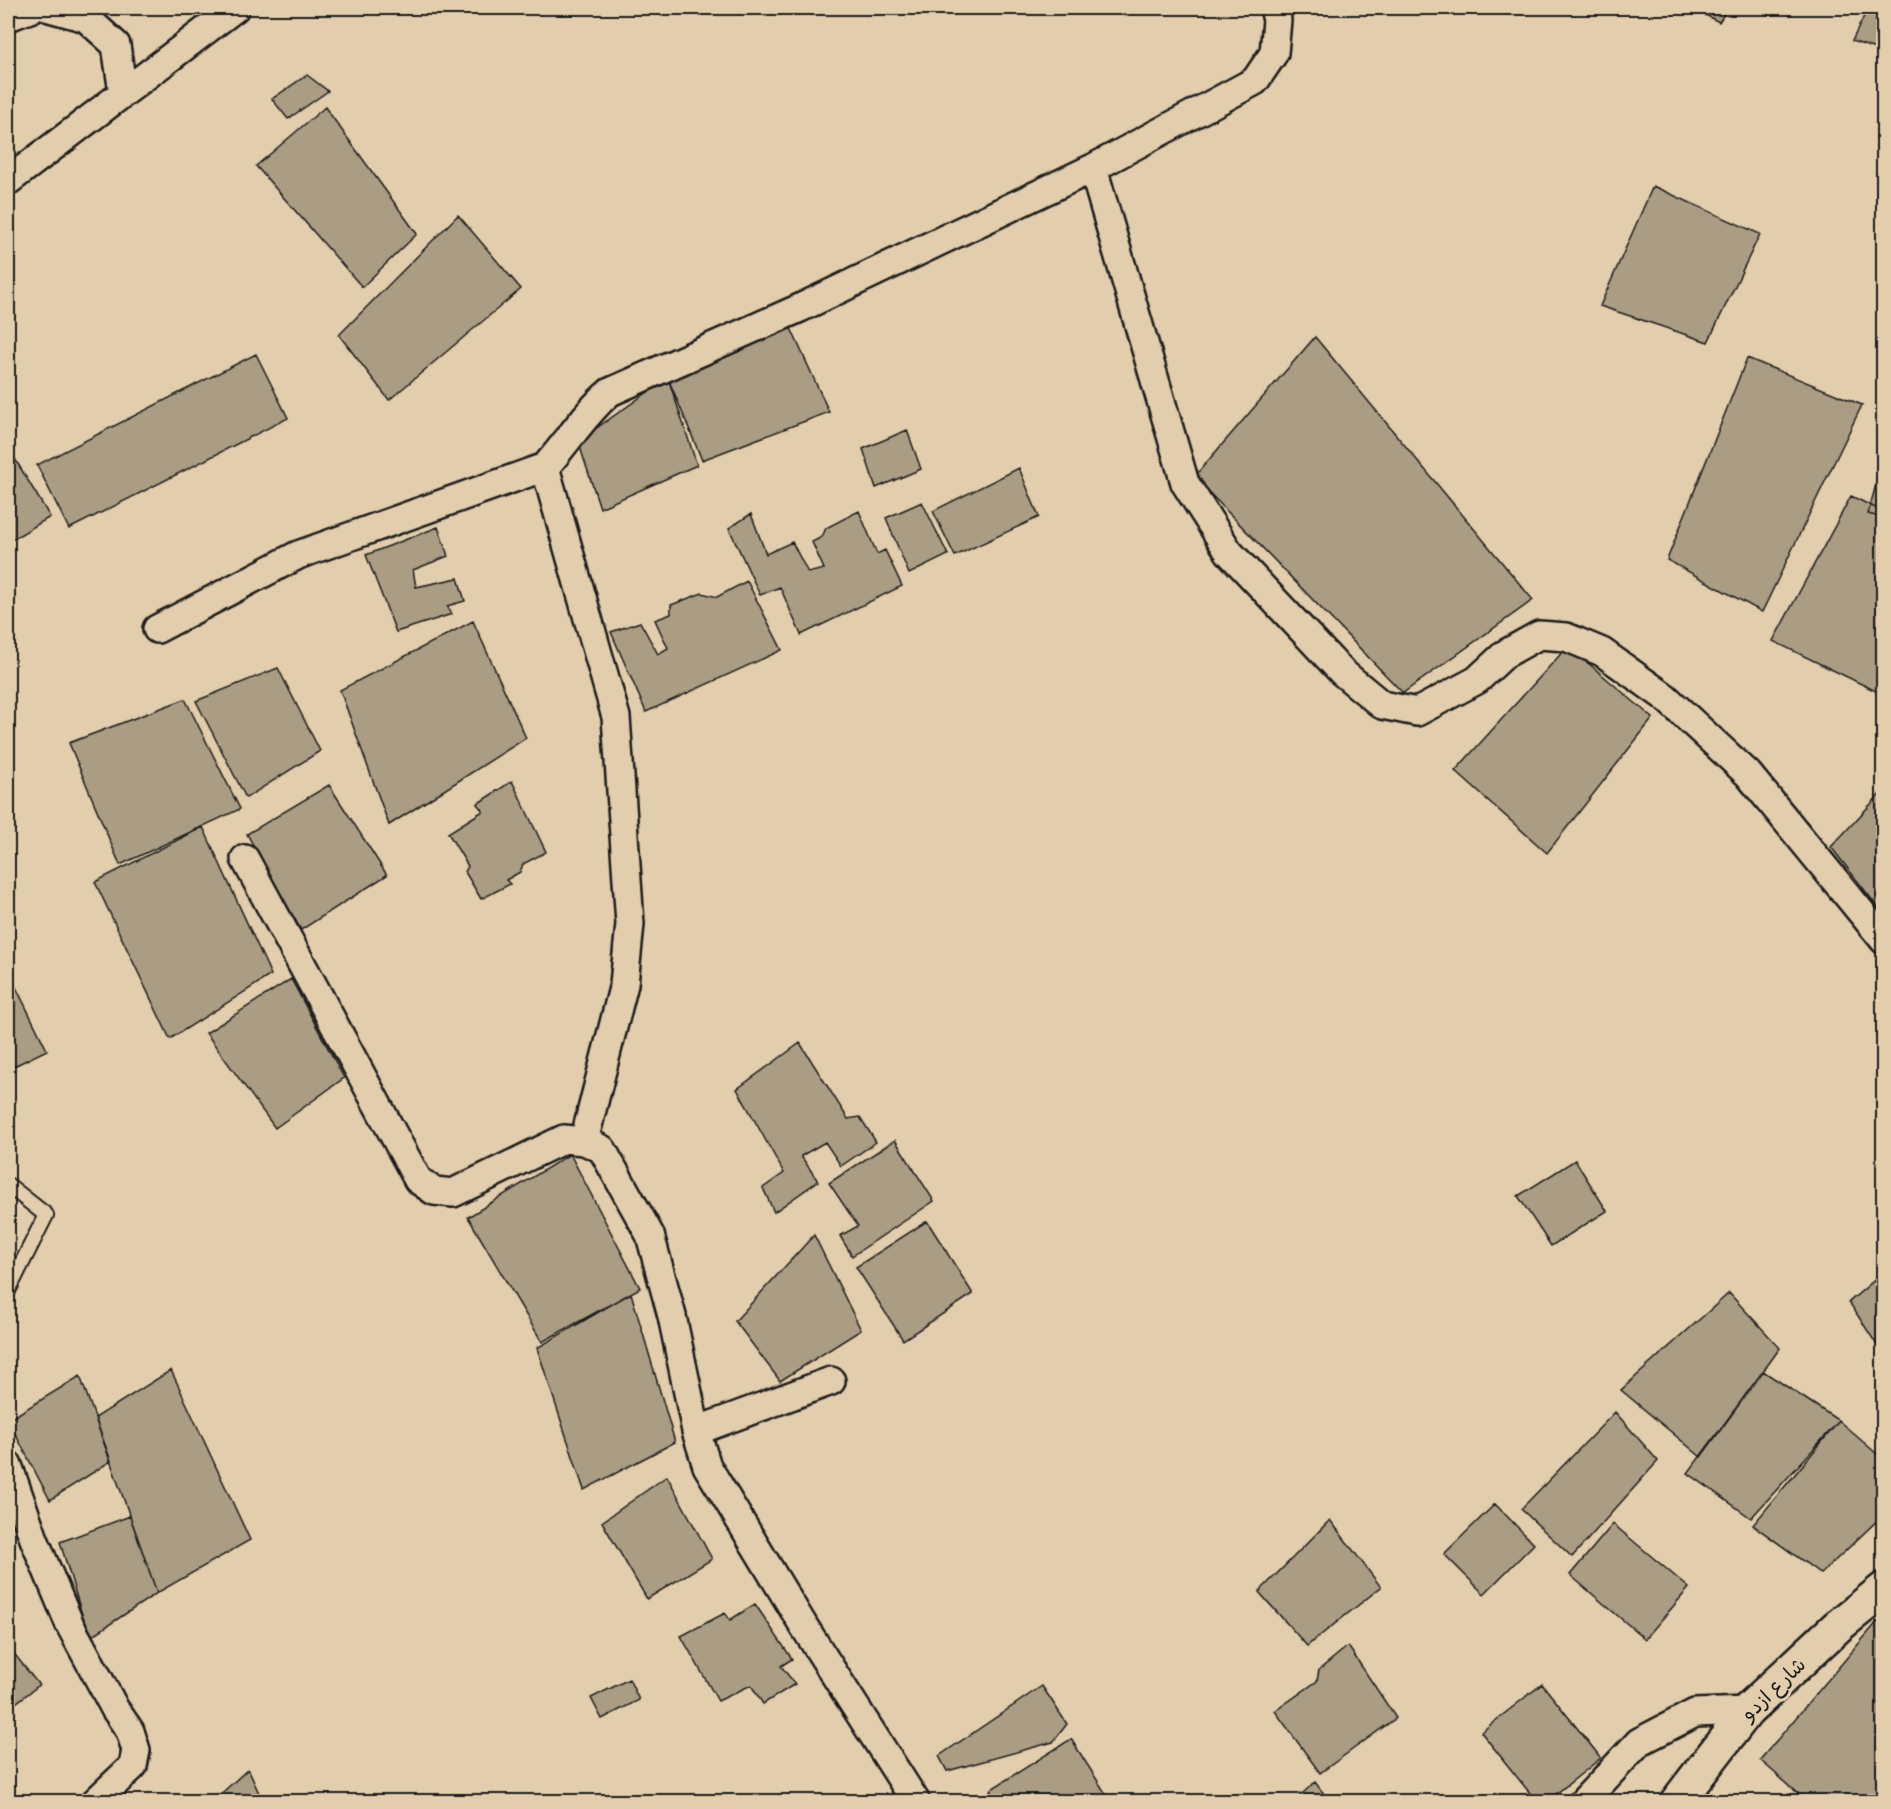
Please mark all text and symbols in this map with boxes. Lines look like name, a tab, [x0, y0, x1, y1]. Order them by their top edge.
street label: شارع ازدو	[1733, 1651, 1812, 1728]

